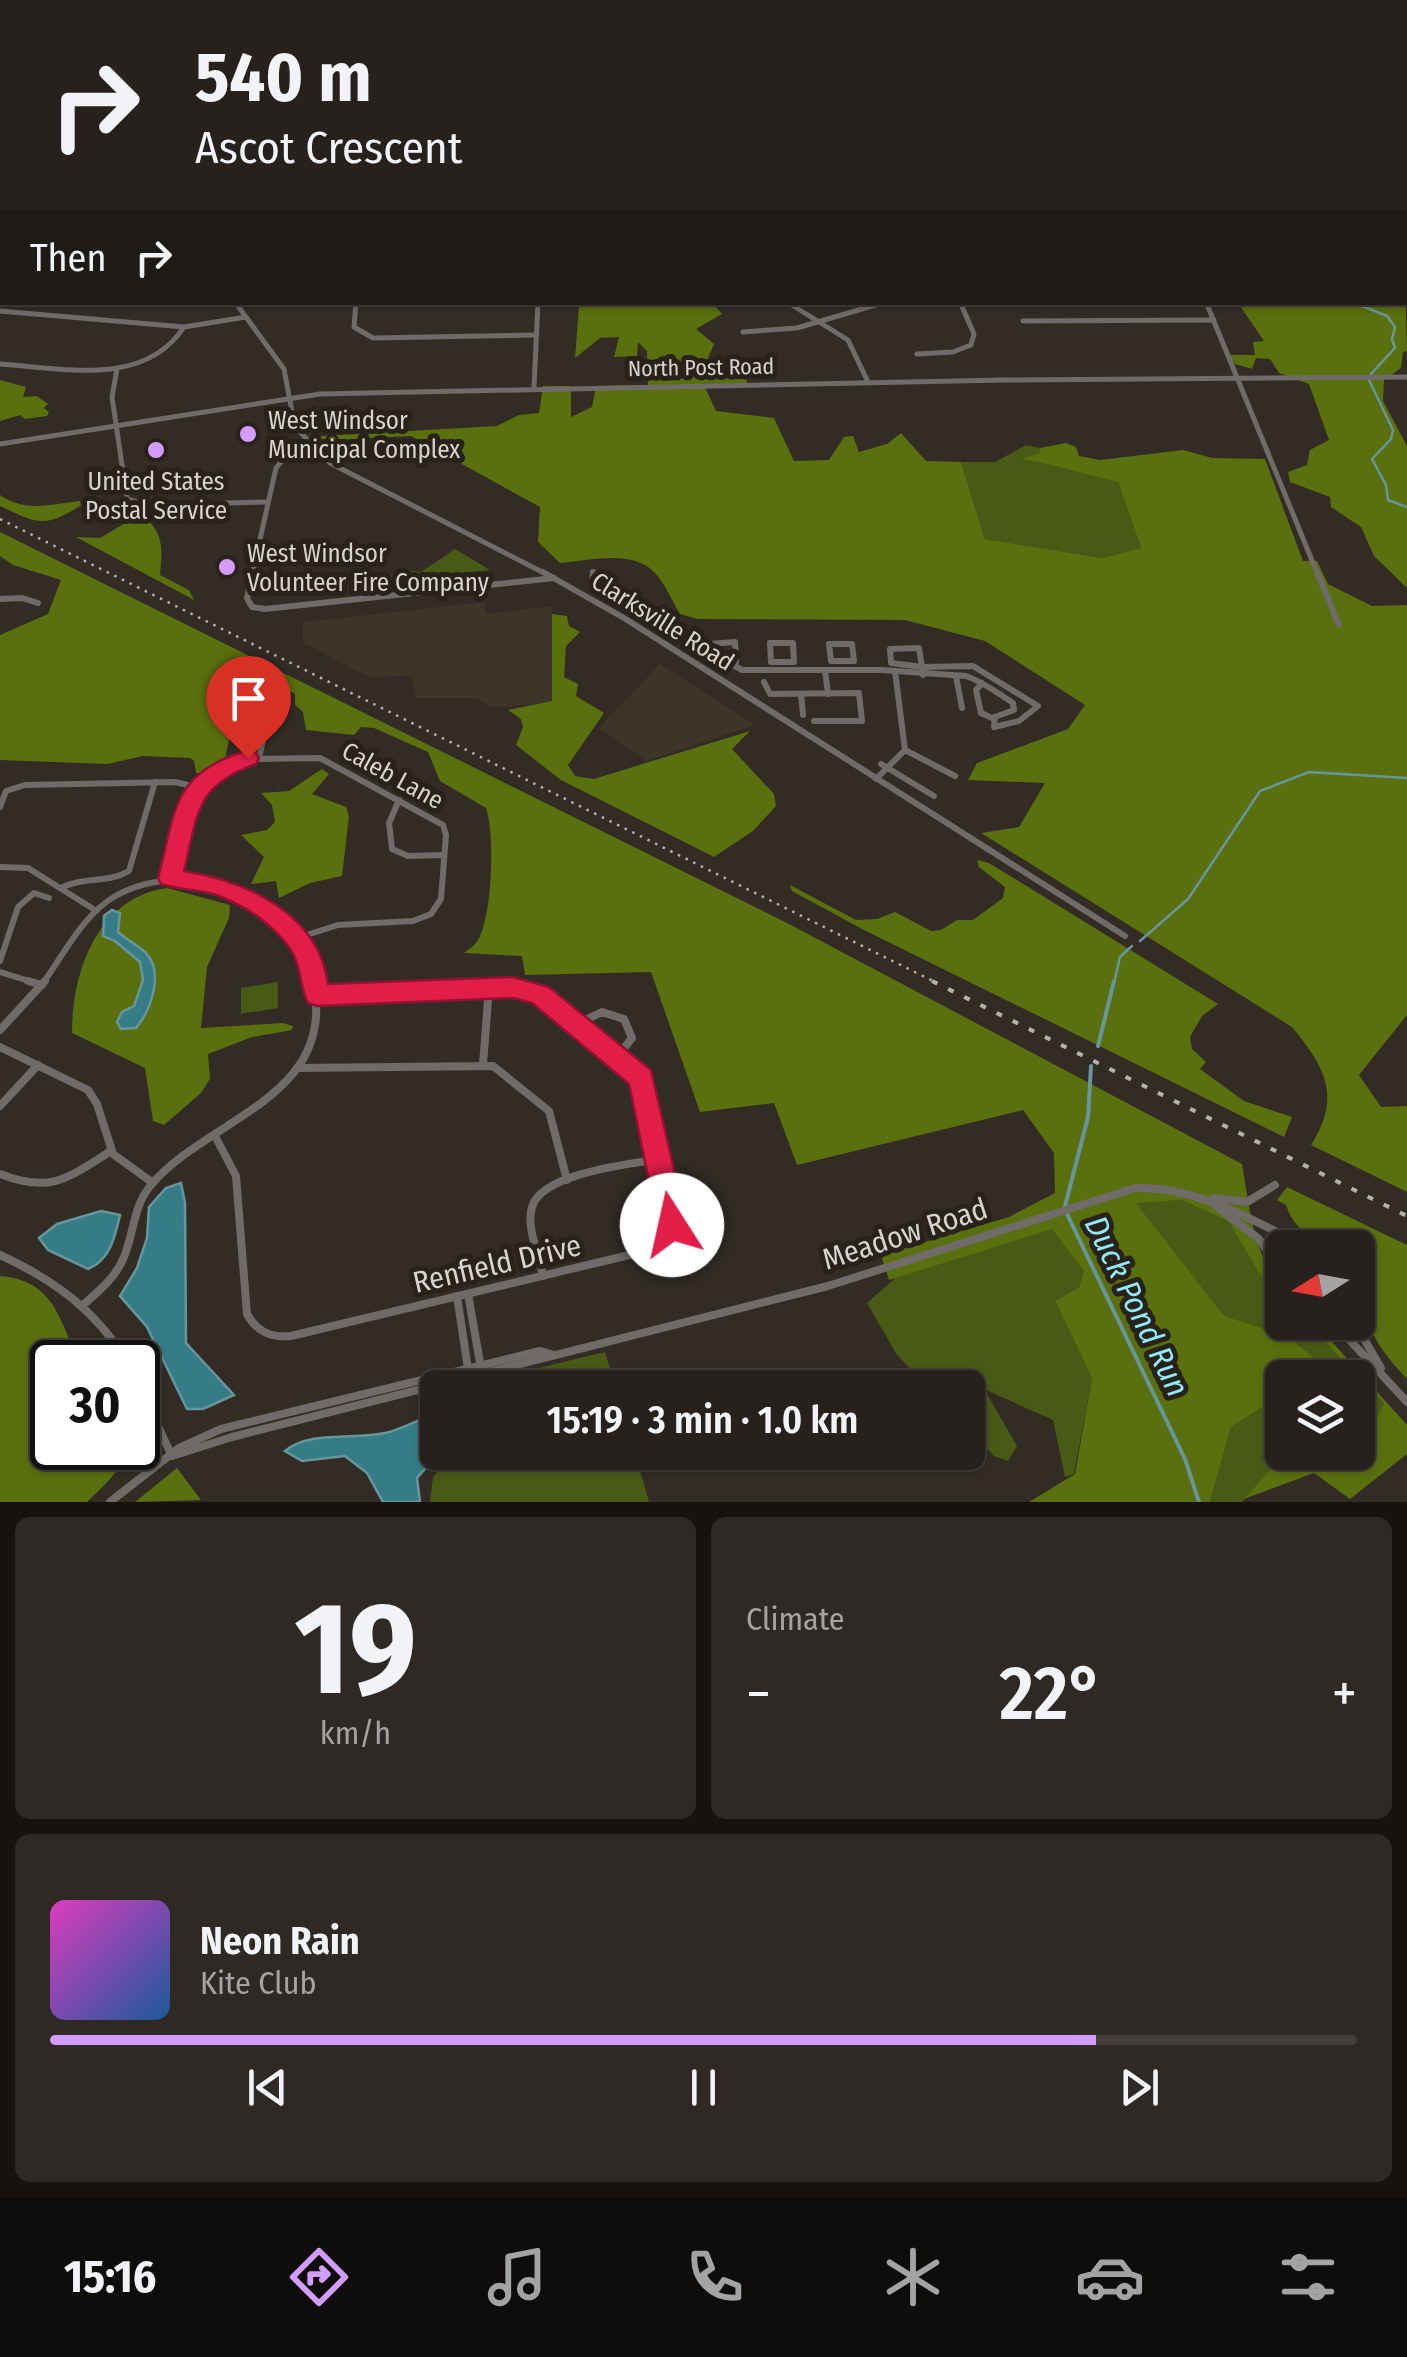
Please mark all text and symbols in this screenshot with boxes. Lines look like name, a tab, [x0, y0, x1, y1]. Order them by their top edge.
text: 540 m	[195, 36, 372, 120]
icon: right	[30, 40, 160, 170]
text: Ascot Crescent	[195, 121, 462, 175]
icon: right	[126, 230, 181, 285]
text: Then	[30, 235, 106, 281]
street label: North Post Road	[628, 353, 774, 382]
place label: West Windsor Municipal Complex	[268, 406, 460, 465]
marker: West Windsor Municipal Complex	[237, 423, 259, 445]
marker: United States Postal Service	[145, 439, 167, 461]
place label: United States Postal Service	[85, 467, 227, 526]
place label: West Windsor Volunteer Fire Company	[247, 539, 489, 598]
marker: West Windsor Volunteer Fire Company	[216, 556, 238, 578]
street label: Clarksville Road	[586, 566, 739, 678]
pin	[206, 656, 291, 759]
icon: arrive	[221, 671, 276, 726]
street label: Caleb Lane	[337, 736, 448, 816]
position arrow	[620, 1173, 724, 1277]
street label: Meadow Road	[818, 1190, 992, 1278]
water label: Duck Pond Run	[1077, 1210, 1197, 1402]
street label: Renfield Drive	[409, 1227, 585, 1301]
north arrow	[1265, 1230, 1375, 1340]
map controls	[1265, 1230, 1375, 1470]
speed limit sign: 30	[30, 1340, 160, 1470]
button: layers	[1265, 1360, 1375, 1470]
text: 15:19 · 3 min · 1.0 km	[547, 1397, 858, 1443]
text: 19	[294, 1571, 417, 1727]
text: Climate	[746, 1600, 845, 1638]
text: 22°	[999, 1649, 1103, 1739]
text: −	[746, 1661, 771, 1727]
text: +	[1332, 1661, 1357, 1727]
text: km/h	[320, 1714, 391, 1752]
text: Neon Rain	[200, 1918, 360, 1964]
text: Kite Club	[200, 1964, 316, 2002]
icon: previous	[240, 2060, 295, 2115]
icon: pause	[676, 2060, 731, 2115]
icon: next	[1112, 2060, 1167, 2115]
icon: directions	[284, 2242, 354, 2312]
icon: music	[482, 2242, 552, 2312]
icon: phone	[680, 2242, 750, 2312]
icon: climate	[878, 2242, 948, 2312]
icon: car	[1075, 2242, 1145, 2312]
icon: filters	[1273, 2242, 1343, 2312]
text: 15:16	[64, 2250, 156, 2304]

